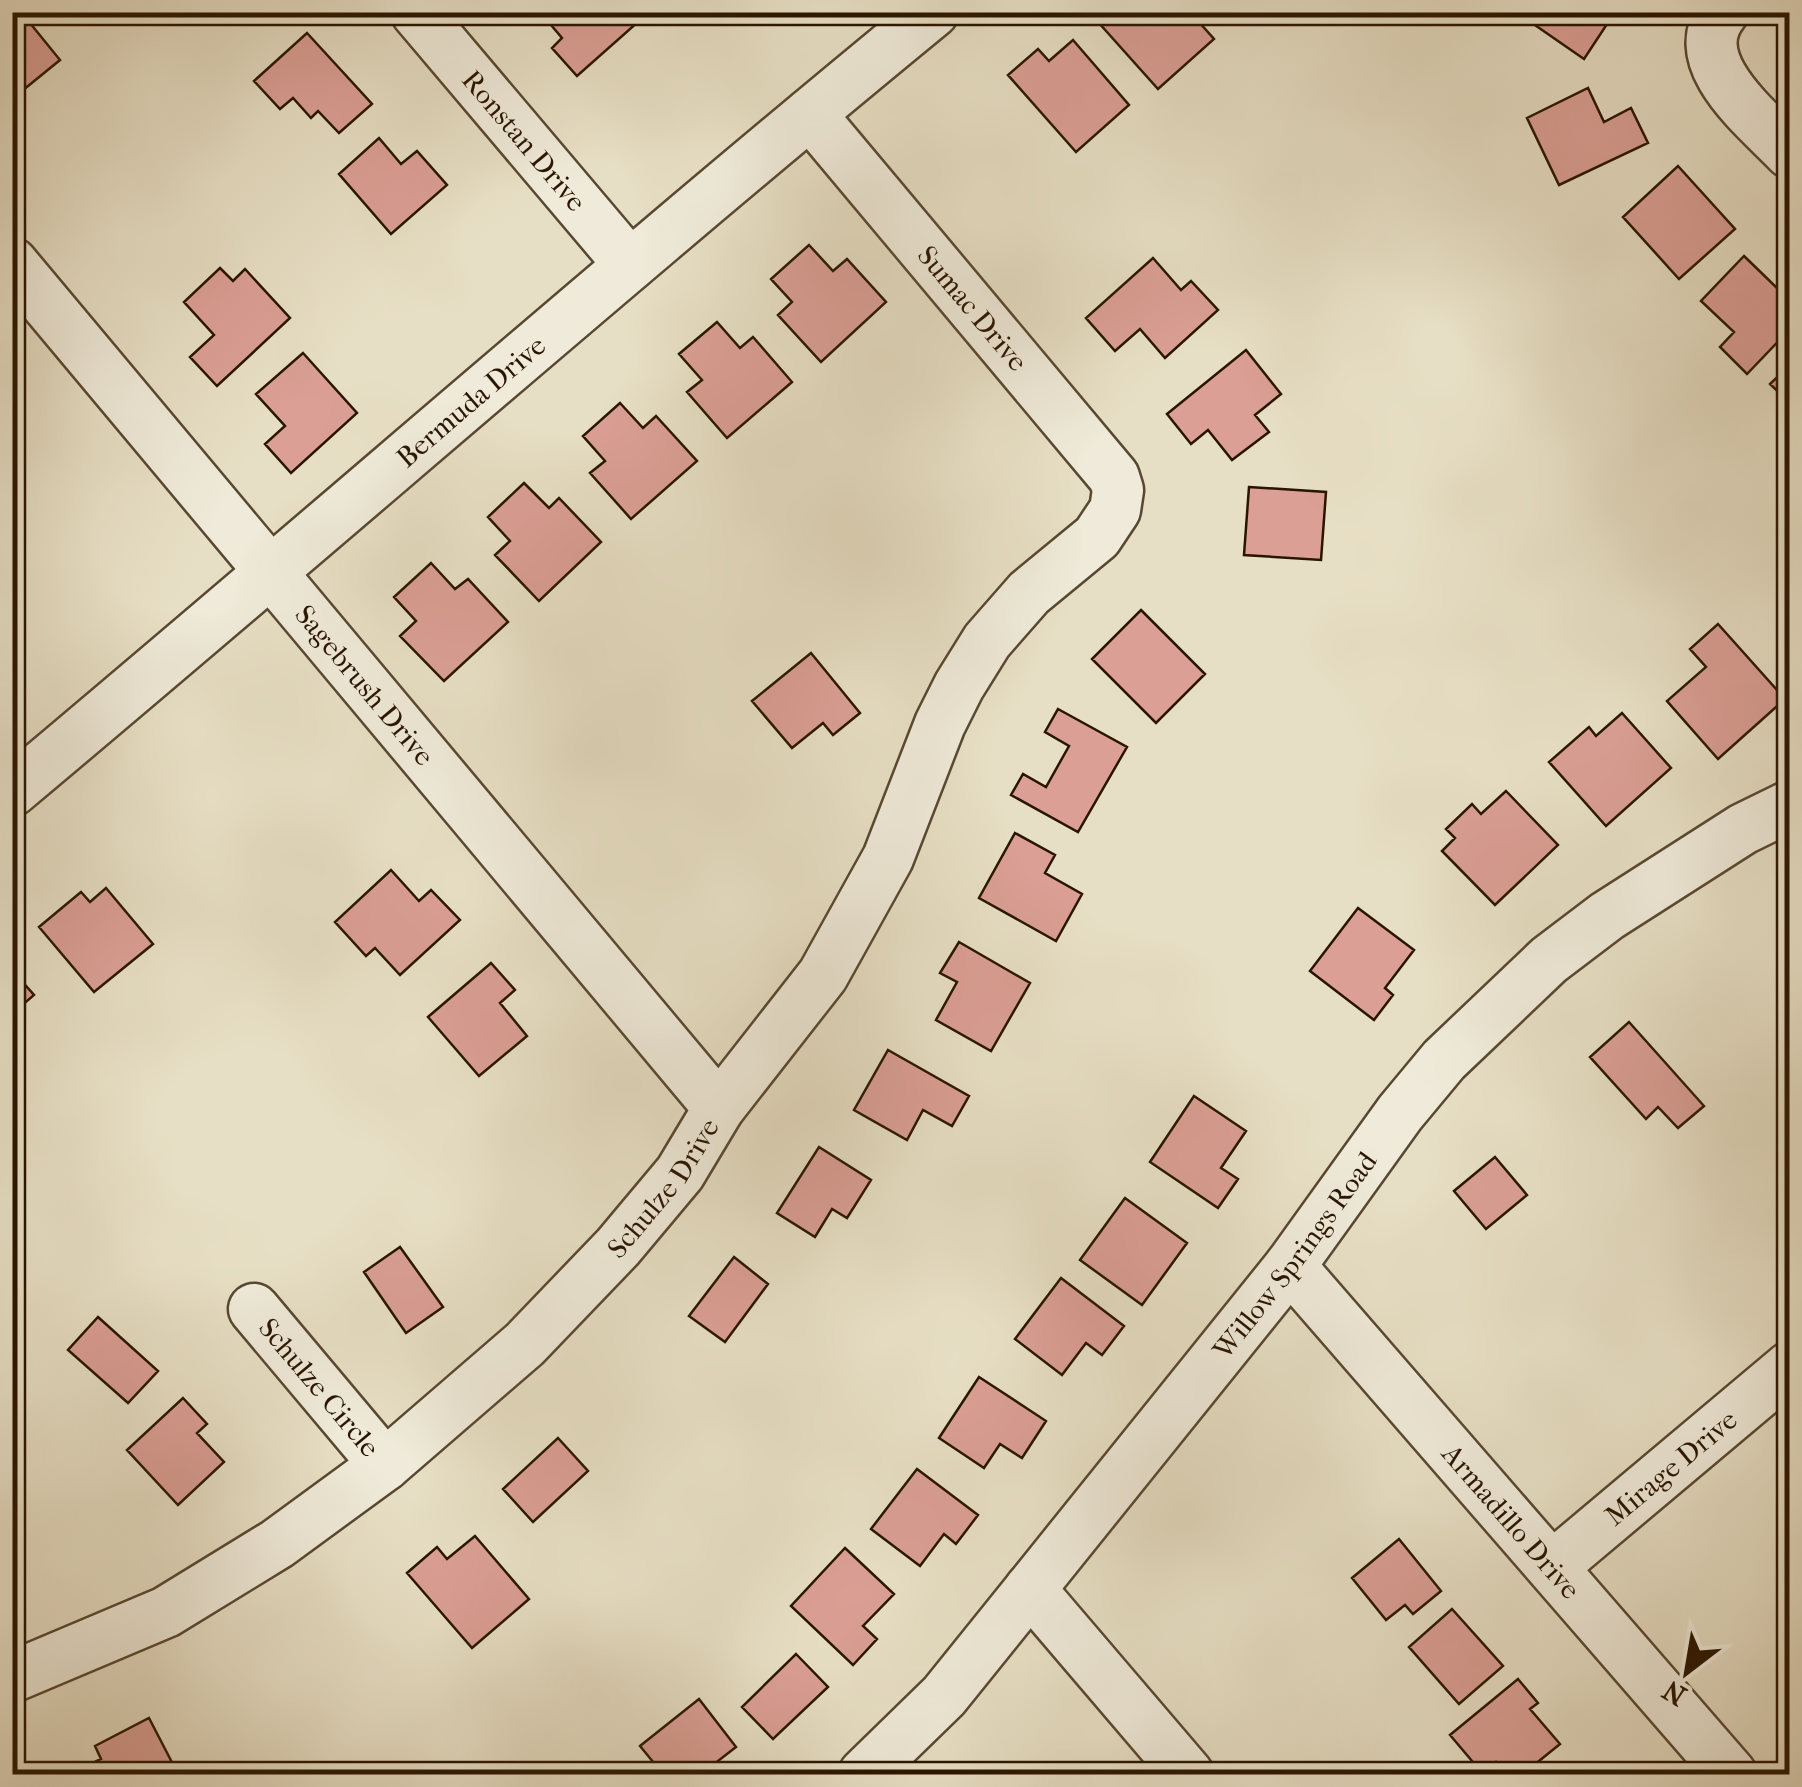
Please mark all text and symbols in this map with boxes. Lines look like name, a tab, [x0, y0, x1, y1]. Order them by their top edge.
street label: Ronstan Drive	[455, 63, 593, 218]
street label: Sumac Drive	[911, 239, 1035, 378]
street label: Bermuda Drive	[390, 329, 552, 474]
street label: Sagebrush Drive	[288, 598, 441, 772]
street label: Schulze Drive	[600, 1112, 726, 1265]
street label: Willow Springs Road	[1205, 1145, 1384, 1366]
street label: Schulze Circle	[252, 1312, 387, 1463]
street label: Mirage Drive	[1598, 1403, 1744, 1532]
street label: Armadillo Drive	[1435, 1437, 1587, 1606]
north arrow	[1637, 1622, 1737, 1722]
text: N	[1656, 1673, 1692, 1713]

